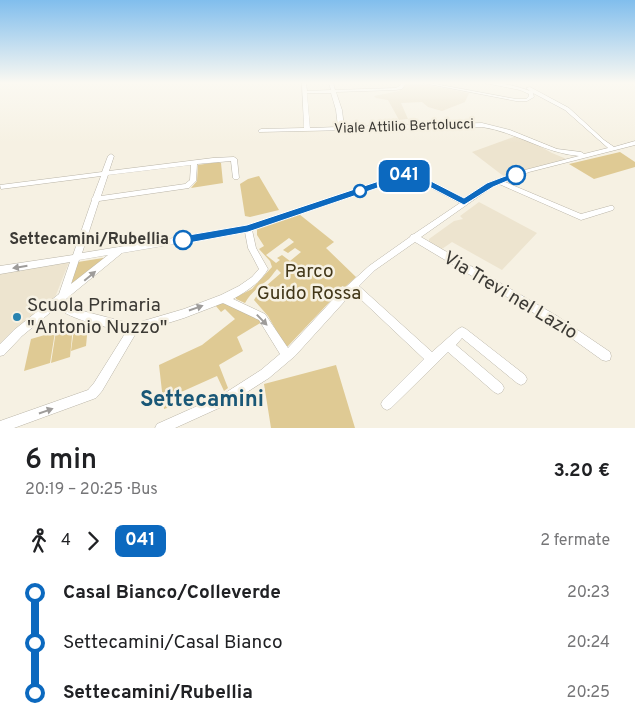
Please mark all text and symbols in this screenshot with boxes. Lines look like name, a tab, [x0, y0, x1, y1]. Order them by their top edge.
street label: Viale Attilio Bertolucci	[334, 116, 474, 138]
line badge: 041	[375, 160, 433, 192]
text: 041	[389, 164, 419, 187]
unlabelled marker	[506, 165, 526, 185]
unlabelled marker	[353, 184, 367, 198]
place label: Settecamini/Rubellia	[9, 230, 169, 250]
marker: Settecamini/Rubellia	[173, 230, 193, 250]
street label: Via Trevi nel Lazio	[439, 246, 581, 346]
park label: Parco Guido Rossa	[257, 260, 361, 306]
one-way arrow	[12, 263, 28, 271]
one-way arrow	[83, 270, 96, 281]
place label: Scuola Primaria "Antonio Nuzzo"	[27, 294, 167, 340]
one-way arrow	[188, 304, 203, 311]
marker: Scuola Primaria "Antonio Nuzzo"	[11, 311, 23, 323]
one-way arrow	[256, 314, 268, 326]
district label: Settecamini	[140, 387, 264, 414]
one-way arrow	[39, 407, 54, 415]
text: 6 min	[25, 443, 97, 479]
text: 3.20 €	[554, 459, 610, 483]
text: 20:19 – 20:25 · Bus	[25, 480, 158, 500]
icon: walk	[25, 527, 53, 555]
icon: forward	[79, 527, 107, 555]
text: 041	[125, 529, 156, 552]
text: 4	[61, 531, 71, 551]
text: 2 fermate	[540, 531, 610, 551]
text: Casal Bianco/Colleverde	[63, 581, 281, 605]
text: 20:23	[567, 583, 610, 603]
text: Settecamini/Casal Bianco	[63, 631, 283, 655]
text: 20:24	[567, 633, 610, 653]
text: Settecamini/Rubellia	[63, 681, 253, 705]
text: 20:25	[567, 683, 610, 703]

